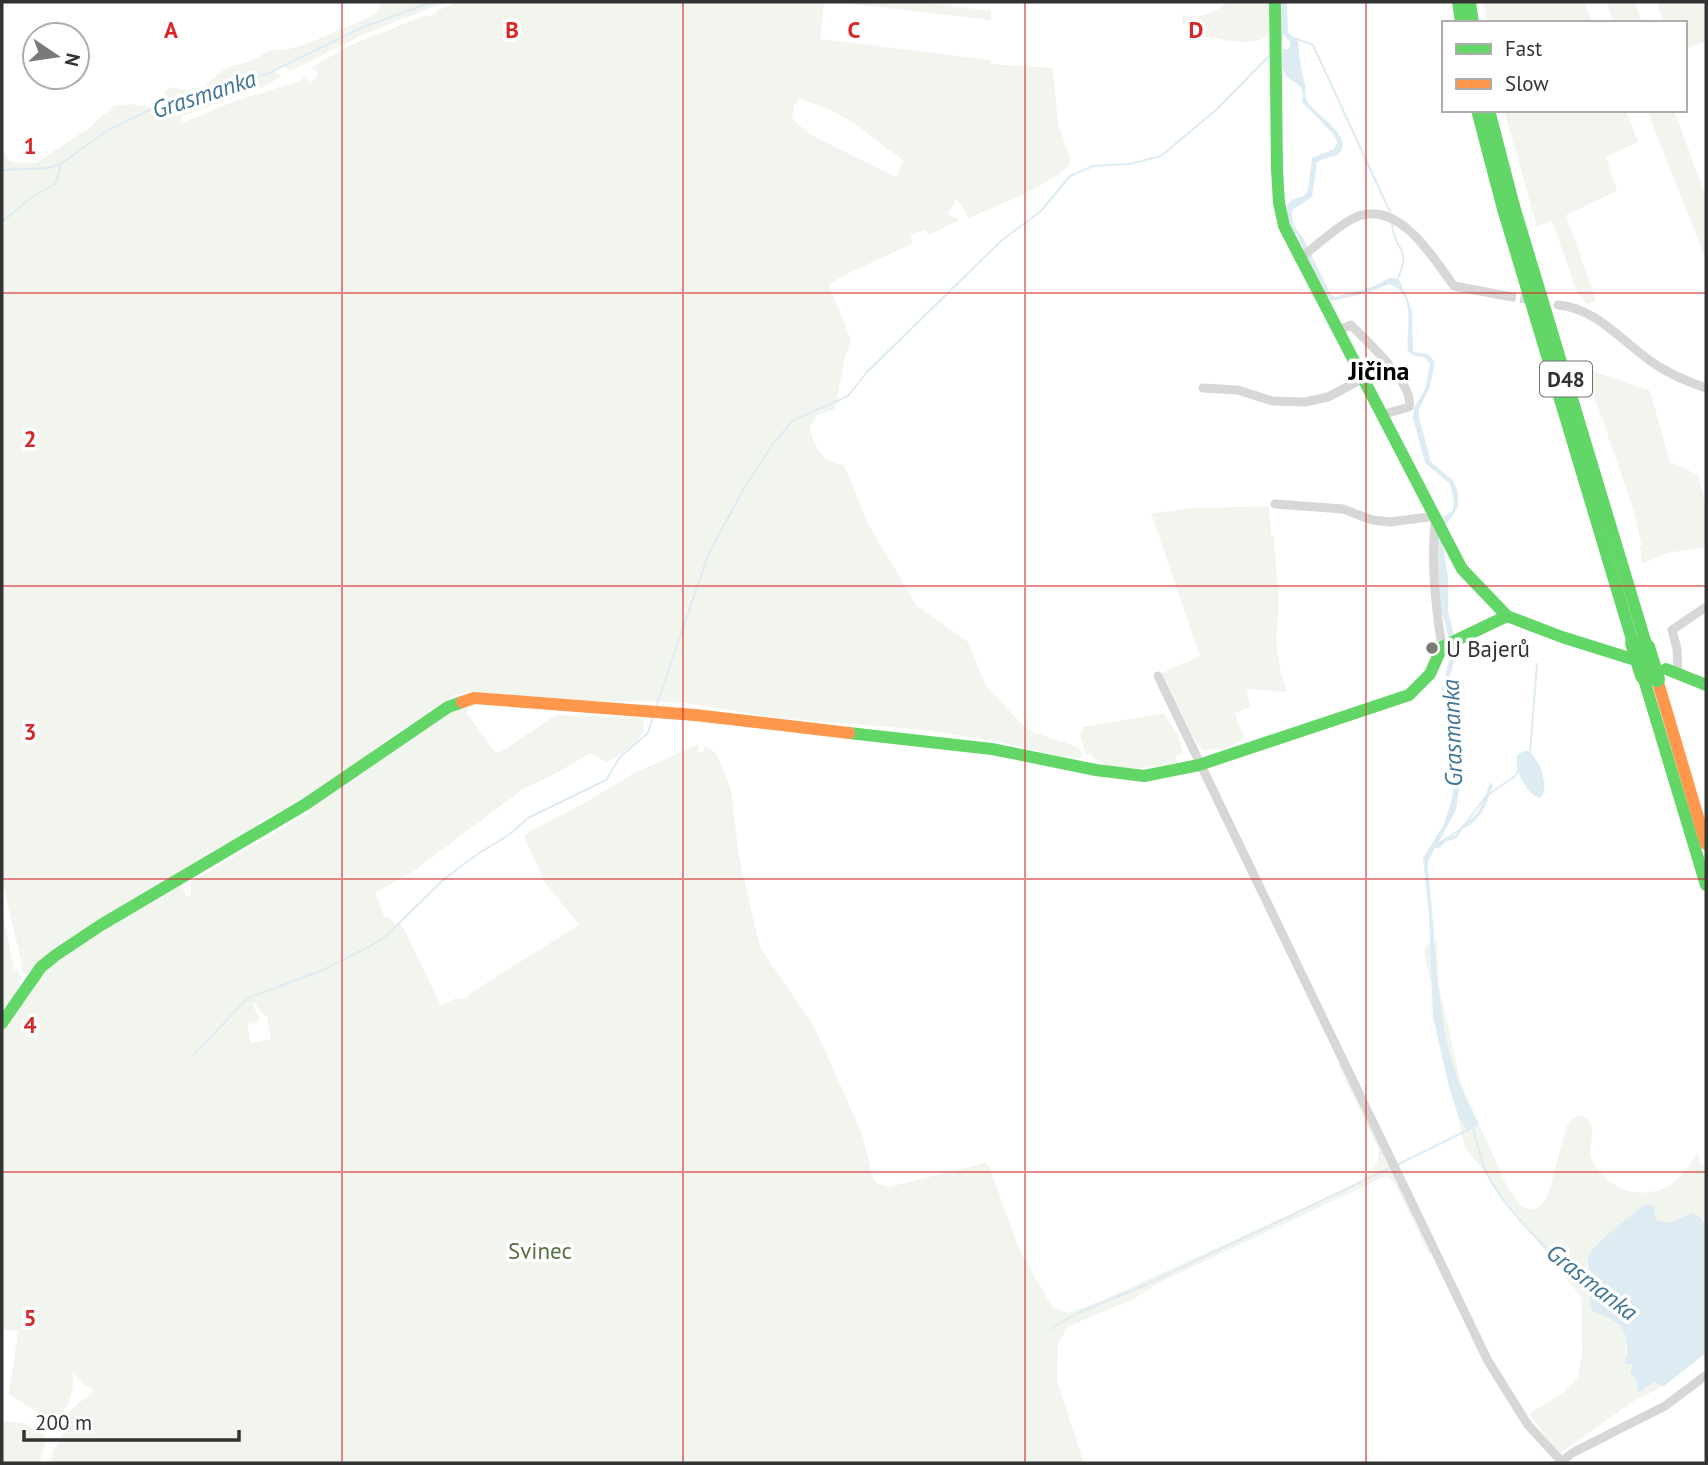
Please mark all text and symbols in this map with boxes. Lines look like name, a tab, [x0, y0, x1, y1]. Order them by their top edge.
text: A	[164, 15, 178, 44]
text: B	[505, 15, 519, 44]
text: C	[848, 15, 861, 44]
text: D	[1189, 15, 1203, 44]
north arrow	[21, 21, 91, 91]
legend	[1442, 21, 1687, 112]
text: Fast	[1505, 35, 1542, 62]
text: N	[59, 51, 86, 69]
water label: Grasmanka	[148, 63, 260, 125]
text: Slow	[1505, 70, 1549, 97]
text: 1	[23, 131, 37, 160]
district label: Jičina	[1348, 354, 1410, 387]
road number: D48	[1540, 362, 1592, 396]
text: 2	[23, 424, 37, 453]
place label: U Bajerů	[1446, 634, 1530, 663]
marker: U Bajerů	[1424, 640, 1440, 656]
water label: Grasmanka	[1435, 678, 1469, 787]
text: 3	[23, 717, 37, 746]
text: 4	[23, 1010, 37, 1039]
park label: Svinec	[508, 1236, 572, 1265]
water label: Grasmanka	[1540, 1237, 1644, 1327]
text: 5	[23, 1303, 37, 1332]
scale bar	[24, 1398, 240, 1442]
text: 200 m	[35, 1409, 92, 1436]

